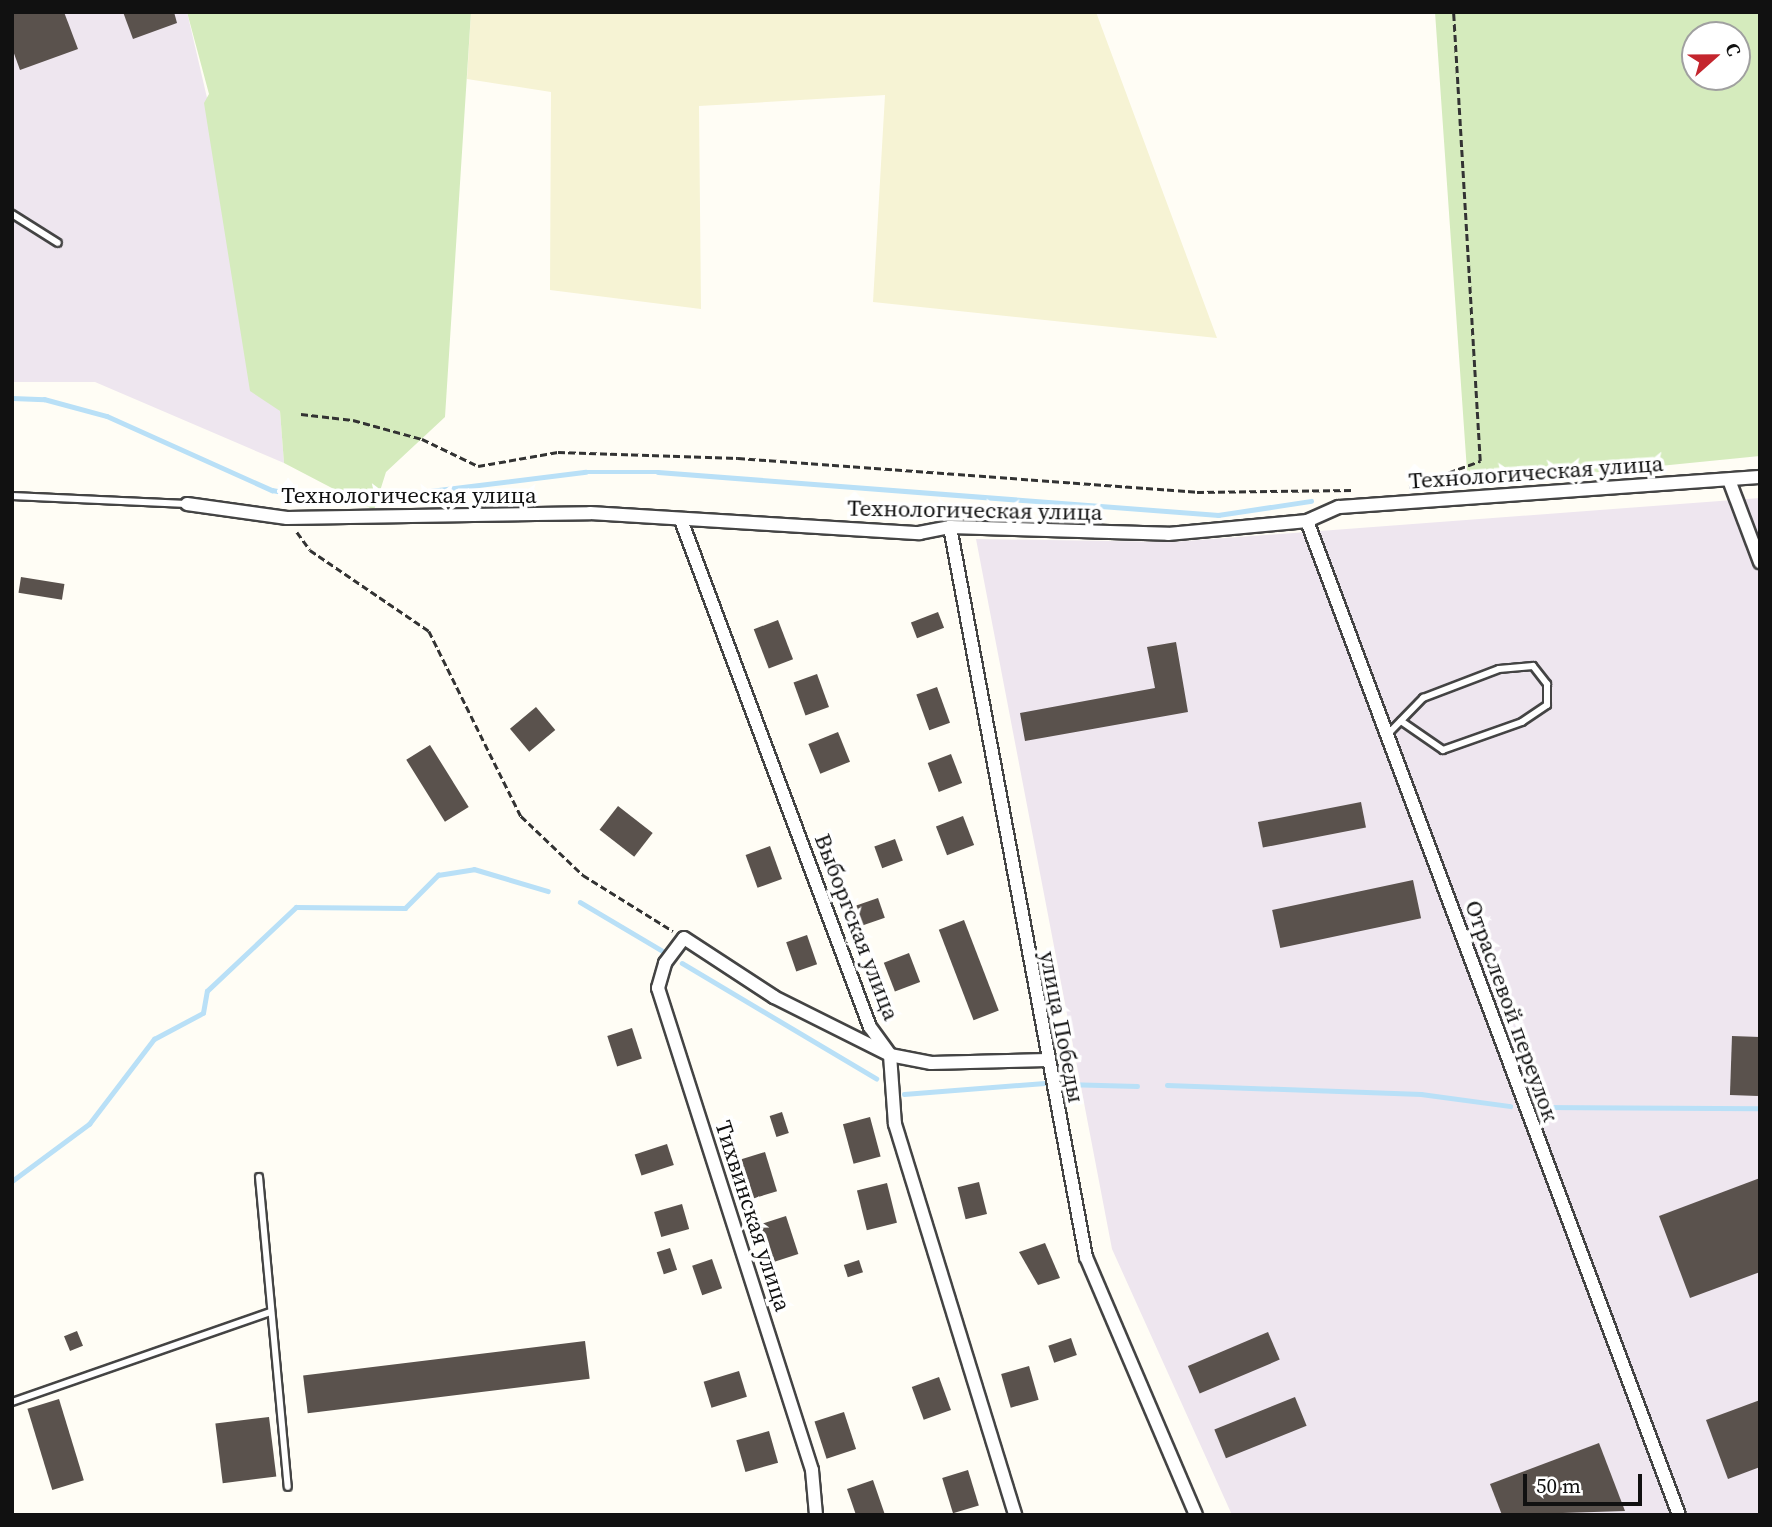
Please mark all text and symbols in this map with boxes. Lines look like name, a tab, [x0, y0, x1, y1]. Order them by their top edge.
north arrow	[1681, 21, 1751, 91]
text: С	[1719, 39, 1748, 59]
street label: Технологическая улица	[1408, 449, 1664, 495]
street label: Технологическая улица	[281, 481, 537, 509]
street label: Технологическая улица	[847, 494, 1103, 526]
street label: Выборгская улица	[809, 830, 905, 1024]
street label: Отраслевой переулок	[1459, 897, 1565, 1125]
street label: улица Победы	[1034, 949, 1090, 1105]
street label: Тихвинская улица	[709, 1117, 797, 1315]
scale bar	[1527, 1460, 1646, 1504]
text: 50 m	[1536, 1471, 1581, 1500]

